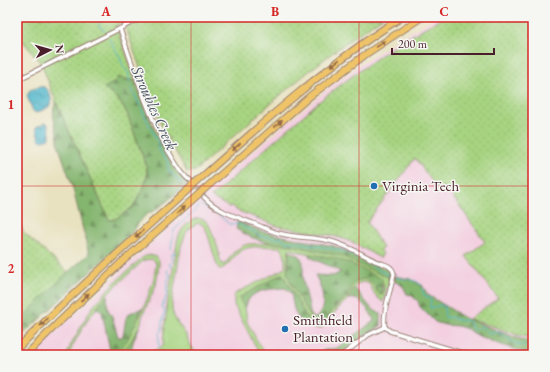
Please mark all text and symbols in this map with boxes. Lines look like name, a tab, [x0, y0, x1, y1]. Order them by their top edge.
text: A	[100, 3, 111, 20]
text: B	[271, 3, 279, 20]
text: C	[439, 3, 449, 20]
north arrow	[30, 30, 70, 70]
scale bar	[392, 30, 494, 56]
text: 200 m	[398, 36, 428, 52]
one-way arrow	[376, 40, 386, 48]
text: N	[53, 44, 67, 54]
one-way arrow	[330, 59, 341, 67]
water label: Stroubles Creek	[126, 62, 183, 154]
text: 1	[8, 96, 15, 113]
one-way arrow	[273, 119, 284, 128]
one-way arrow	[231, 142, 241, 152]
place label: Virginia Tech	[382, 176, 460, 195]
marker: Virginia Tech	[369, 181, 379, 191]
one-way arrow	[176, 205, 186, 215]
one-way arrow	[135, 229, 144, 238]
text: 2	[8, 260, 15, 277]
one-way arrow	[80, 293, 90, 302]
place label: Smithfield Plantation	[293, 310, 353, 346]
one-way arrow	[39, 317, 49, 327]
marker: Smithfield Plantation	[280, 324, 290, 334]

